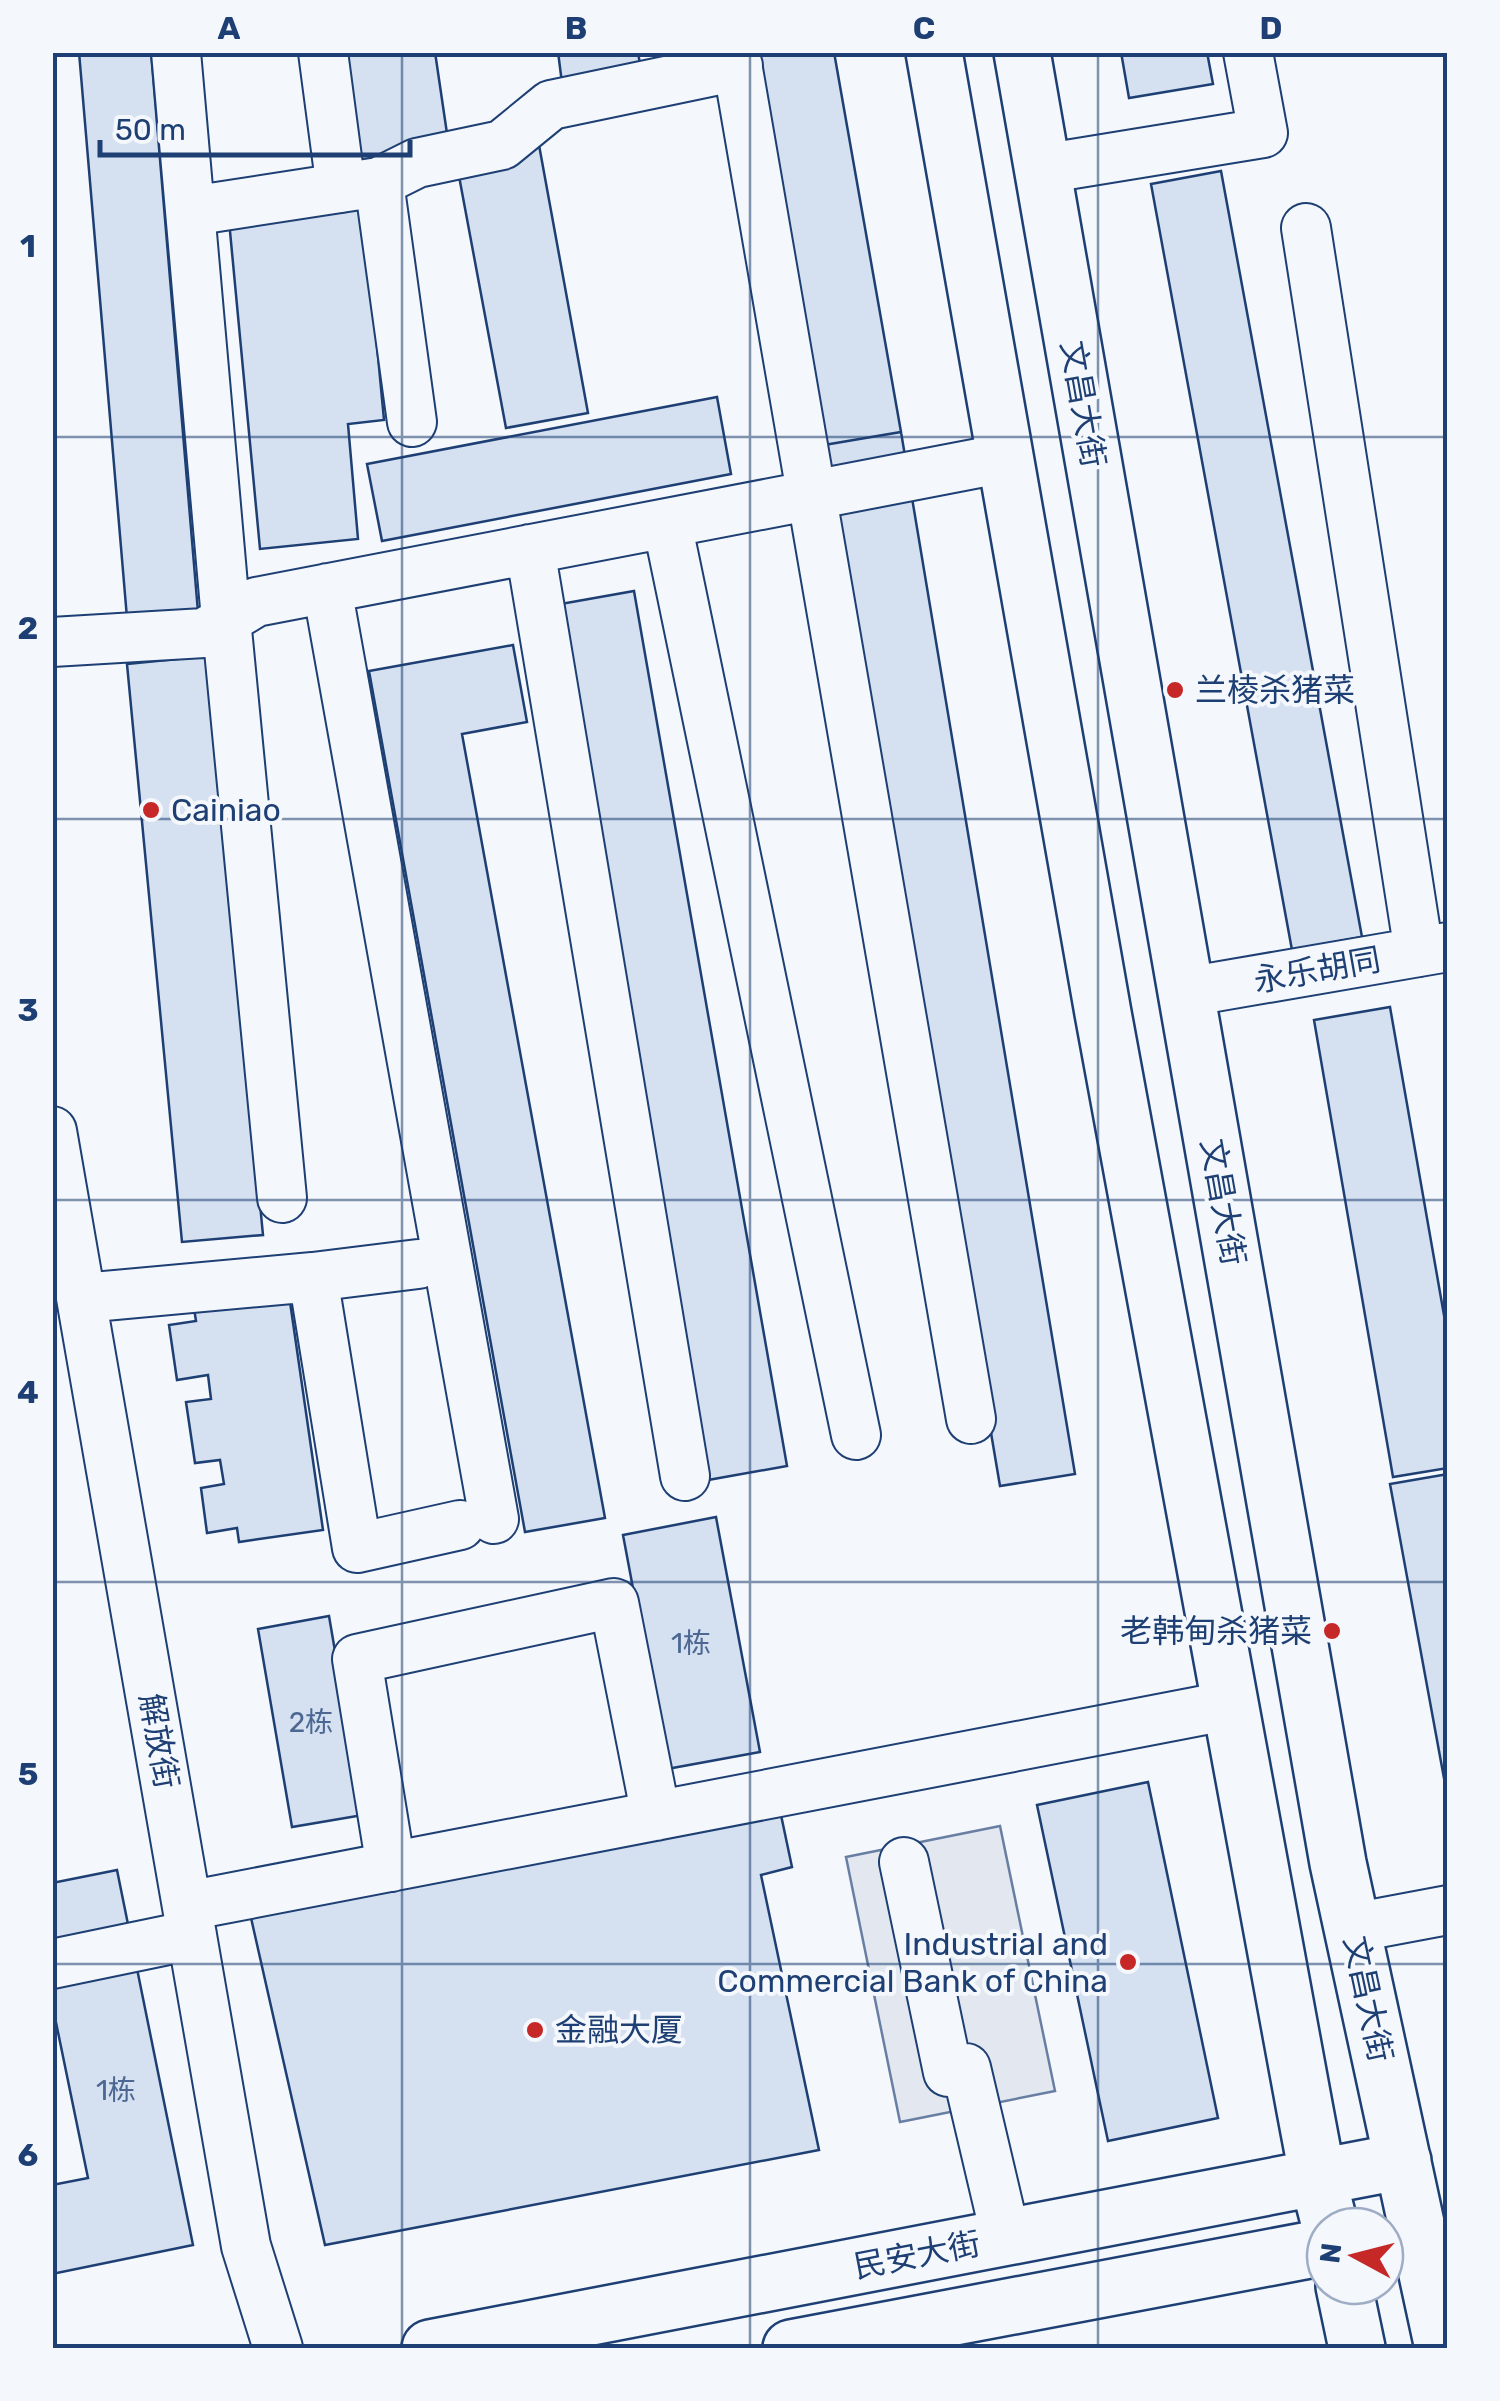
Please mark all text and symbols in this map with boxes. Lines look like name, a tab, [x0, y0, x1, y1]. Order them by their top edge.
text: A	[218, 9, 241, 47]
text: B	[565, 9, 587, 47]
text: C	[913, 9, 935, 47]
text: D	[1260, 9, 1282, 47]
scale bar	[100, 95, 410, 157]
text: 50 m	[115, 112, 186, 148]
text: 1	[20, 227, 36, 265]
street label: 文昌大街	[1053, 338, 1113, 470]
text: 2	[18, 609, 38, 647]
place label: 兰棱杀猪菜	[1195, 671, 1355, 709]
marker: 兰棱杀猪菜	[1164, 679, 1186, 701]
place label: Cainiao	[171, 791, 281, 829]
marker: Cainiao	[140, 799, 162, 821]
street label: 永乐胡同	[1251, 940, 1383, 1000]
text: 3	[17, 991, 39, 1029]
street label: 文昌大街	[1193, 1136, 1253, 1268]
text: 4	[17, 1373, 39, 1411]
place label: 老韩甸杀猪菜	[1120, 1612, 1312, 1650]
marker: 老韩甸杀猪菜	[1321, 1620, 1343, 1642]
house number: 1栋	[671, 1627, 711, 1660]
street label: 解放街	[132, 1690, 186, 1792]
house number: 2栋	[289, 1706, 333, 1739]
text: 5	[18, 1755, 38, 1793]
place label: Industrial and Commercial Bank of China	[717, 1925, 1108, 2000]
street label: 文昌大街	[1336, 1932, 1400, 2066]
marker: Industrial and Commercial Bank of China	[1117, 1951, 1139, 1973]
place label: 金融大厦	[555, 2011, 683, 2049]
marker: 金融大厦	[524, 2019, 546, 2041]
house number: 1栋	[96, 2074, 136, 2107]
text: 6	[18, 2136, 38, 2174]
north arrow	[1305, 2206, 1405, 2306]
street label: 民安大街	[851, 2224, 983, 2286]
text: N	[1313, 2241, 1348, 2265]

